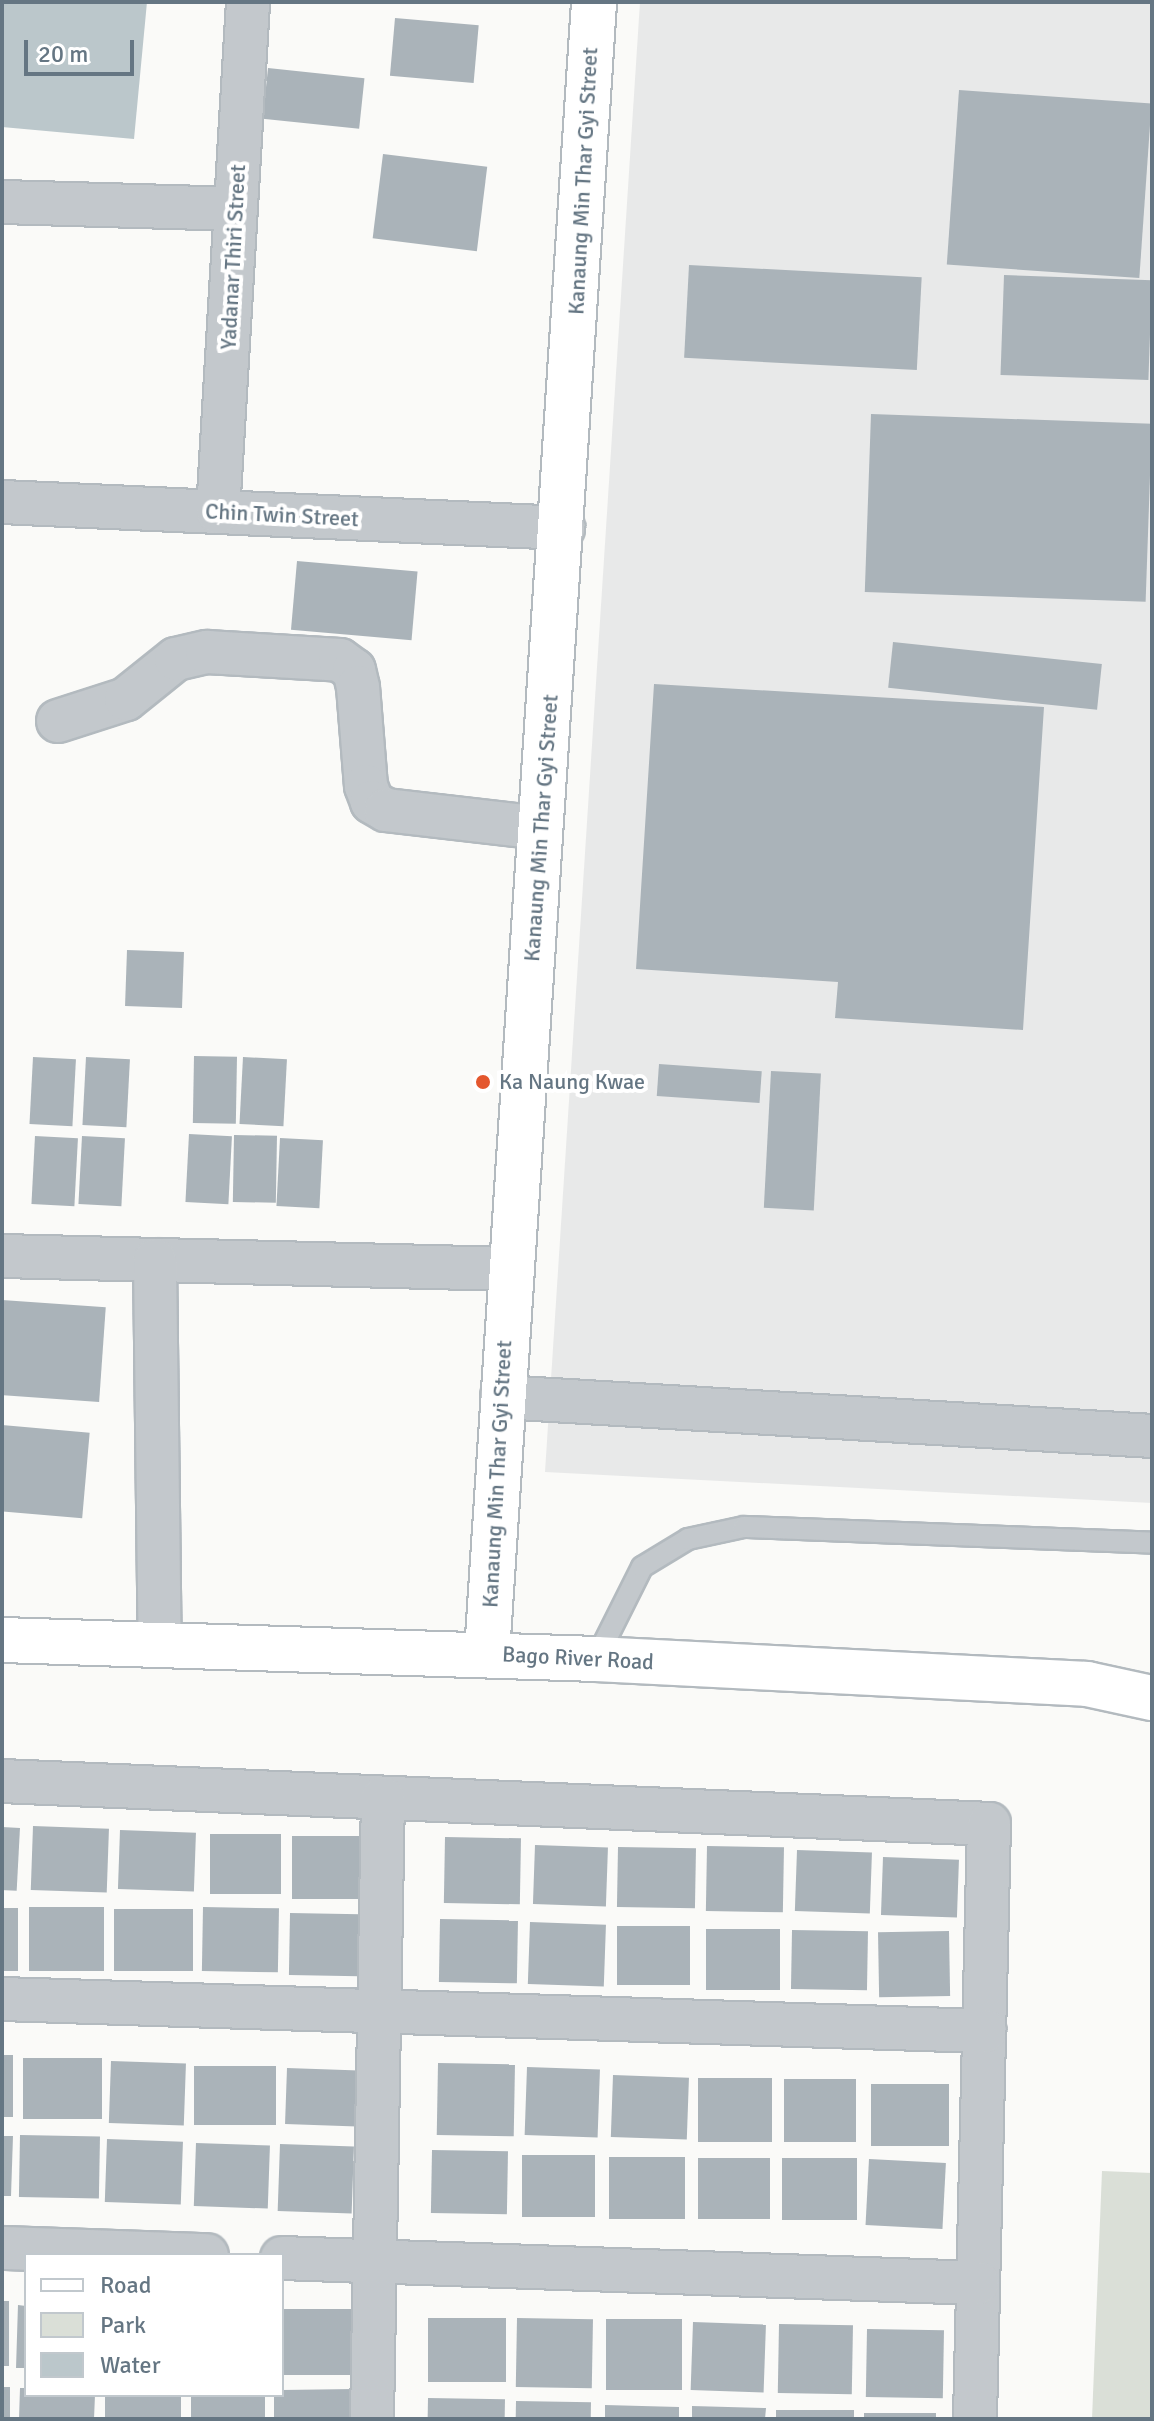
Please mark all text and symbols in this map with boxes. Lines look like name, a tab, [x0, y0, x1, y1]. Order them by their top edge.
scale bar	[28, 24, 138, 74]
text: 20 m	[38, 39, 88, 69]
street label: Kanaung Min Thar Gyi Street	[563, 46, 603, 316]
street label: Yadanar Thiri Street	[215, 164, 251, 350]
street label: Chin Twin Street	[205, 498, 359, 532]
street label: Kanaung Min Thar Gyi Street	[518, 693, 564, 963]
place label: Ka Naung Kwae	[499, 1069, 645, 1095]
marker: Ka Naung Kwae	[474, 1073, 492, 1091]
street label: Kanaung Min Thar Gyi Street	[477, 1339, 517, 1609]
street label: Bago River Road	[501, 1641, 655, 1675]
legend	[24, 2253, 284, 2397]
text: Road	[100, 2270, 151, 2300]
text: Park	[100, 2310, 146, 2340]
text: Water	[100, 2350, 160, 2380]

